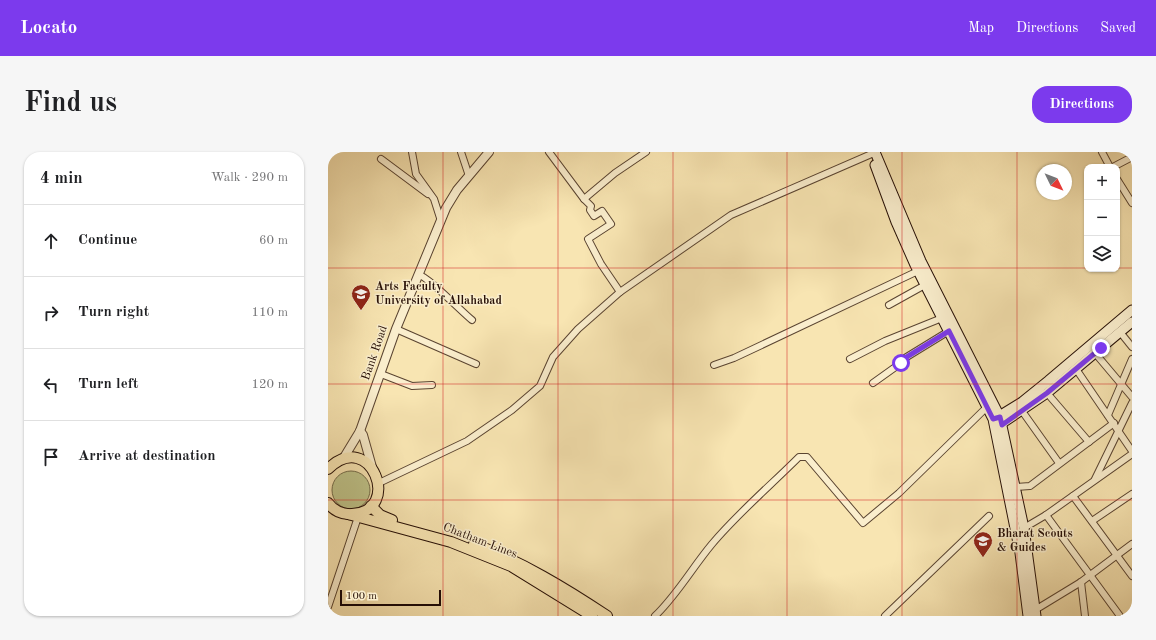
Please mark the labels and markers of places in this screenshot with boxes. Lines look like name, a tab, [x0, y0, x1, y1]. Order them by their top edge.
place label: Arts Faculty University of Allahabad	[375, 281, 502, 307]
school or university icon: Arts Faculty University of Allahabad	[350, 283, 372, 311]
place label: Bharat Scouts & Guides	[997, 528, 1073, 554]
school or university icon: Bharat Scouts & Guides	[972, 530, 994, 558]

